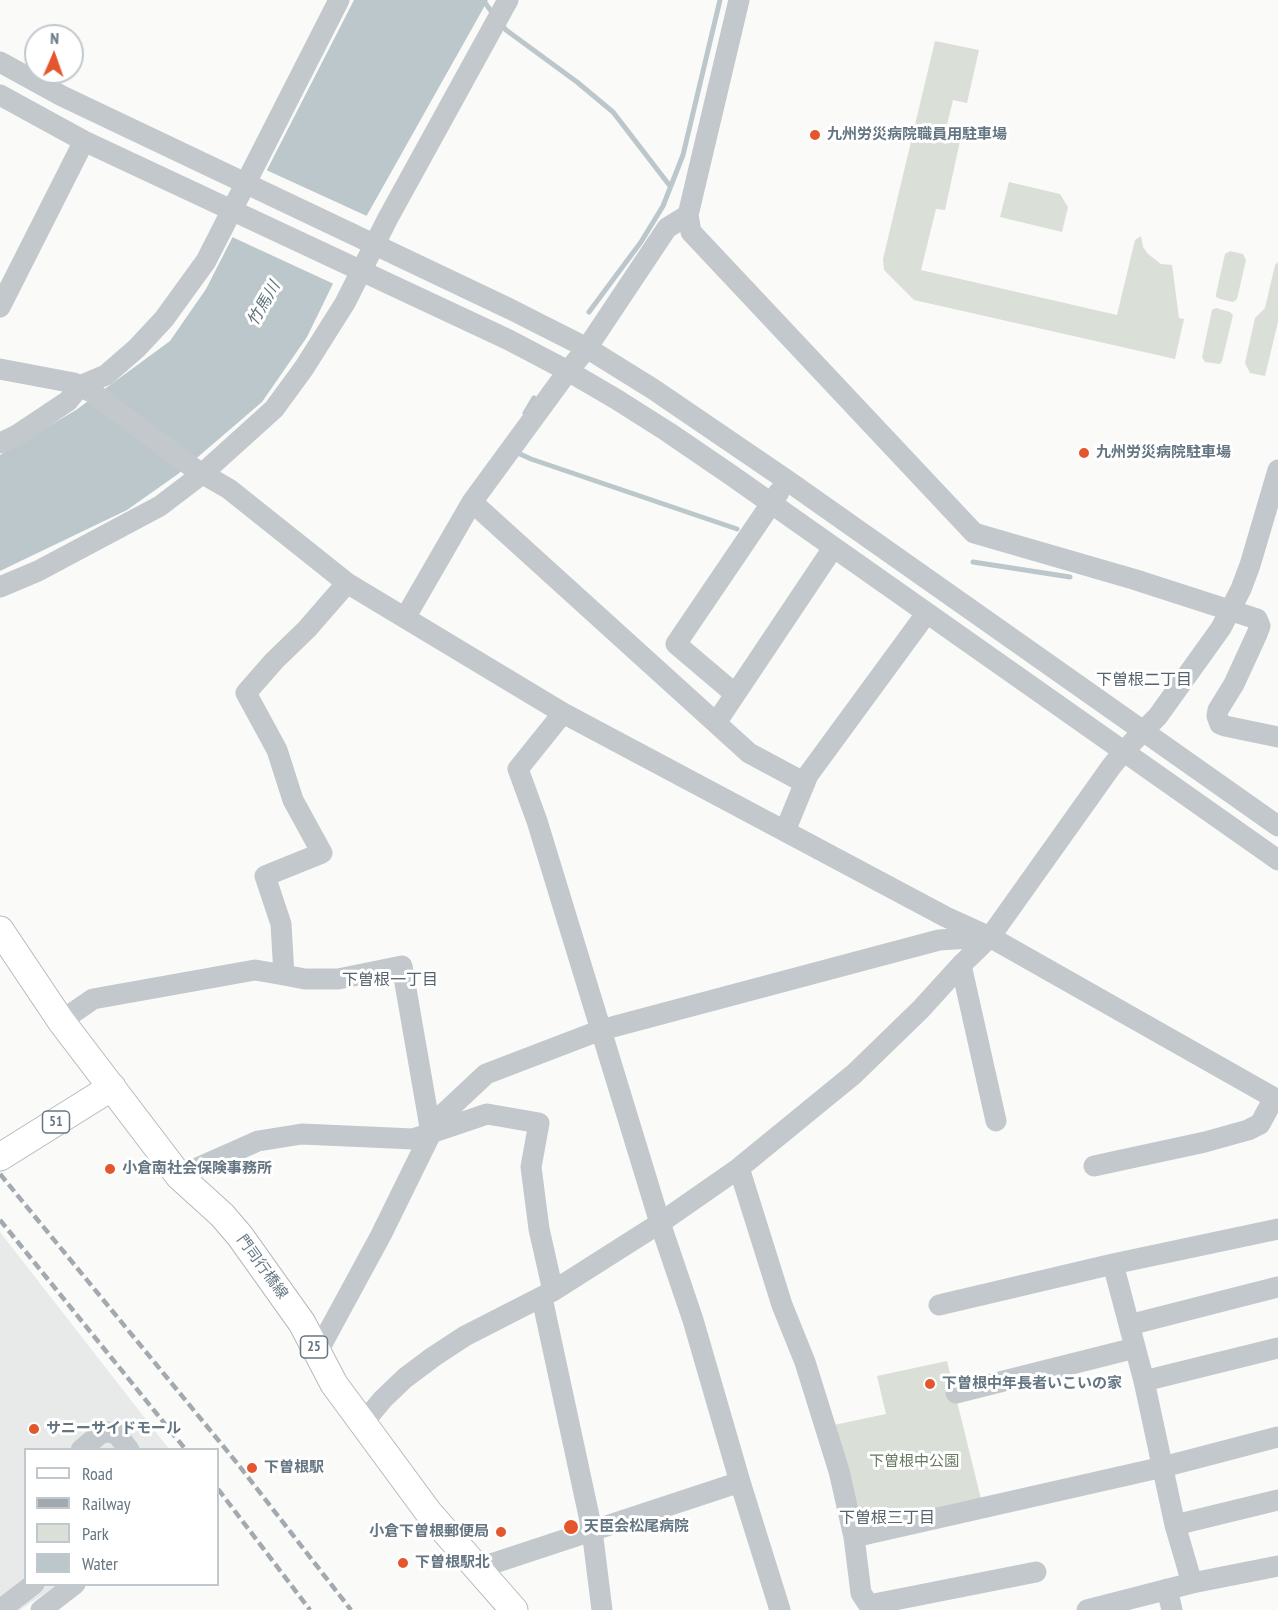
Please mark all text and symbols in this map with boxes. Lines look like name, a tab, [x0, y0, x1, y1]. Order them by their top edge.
north arrow	[24, 24, 84, 84]
text: N	[50, 28, 59, 48]
place label: 九州労災病院職員用駐車場	[827, 126, 1007, 144]
marker: 九州労災病院職員用駐車場	[808, 128, 822, 142]
water label: 竹馬川	[244, 278, 284, 330]
place label: 九州労災病院駐車場	[1096, 444, 1231, 462]
marker: 九州労災病院駐車場	[1077, 446, 1091, 460]
district label: 下曽根二丁目	[1096, 670, 1192, 690]
district label: 下曽根一丁目	[342, 970, 438, 990]
road number: 51	[42, 1111, 70, 1133]
place label: 小倉南社会保険事務所	[122, 1160, 272, 1178]
marker: 小倉南社会保険事務所	[103, 1162, 117, 1176]
street label: 門司行橋線	[233, 1231, 291, 1303]
road number: 25	[300, 1336, 328, 1358]
place label: 下曽根中年長者いこいの家	[942, 1375, 1122, 1393]
marker: 下曽根中年長者いこいの家	[923, 1377, 937, 1391]
place label: サニーサイドモール	[46, 1420, 181, 1438]
marker: サニーサイドモール	[27, 1422, 41, 1436]
legend	[24, 1448, 219, 1586]
park label: 下曽根中公園	[869, 1453, 959, 1471]
place label: 下曽根駅	[264, 1459, 324, 1477]
marker: 下曽根駅	[245, 1461, 259, 1475]
text: Road	[82, 1462, 113, 1485]
text: Railway	[82, 1492, 131, 1515]
district label: 下曽根三丁目	[839, 1508, 935, 1528]
marker: 天臣会松尾病院	[562, 1518, 580, 1536]
place label: 天臣会松尾病院	[584, 1518, 689, 1536]
text: Park	[82, 1522, 109, 1545]
place label: 小倉下曽根郵便局	[369, 1523, 489, 1541]
marker: 小倉下曽根郵便局	[494, 1525, 508, 1539]
text: Water	[82, 1552, 118, 1575]
place label: 下曽根駅北	[415, 1554, 490, 1572]
marker: 下曽根駅北	[396, 1556, 410, 1570]

